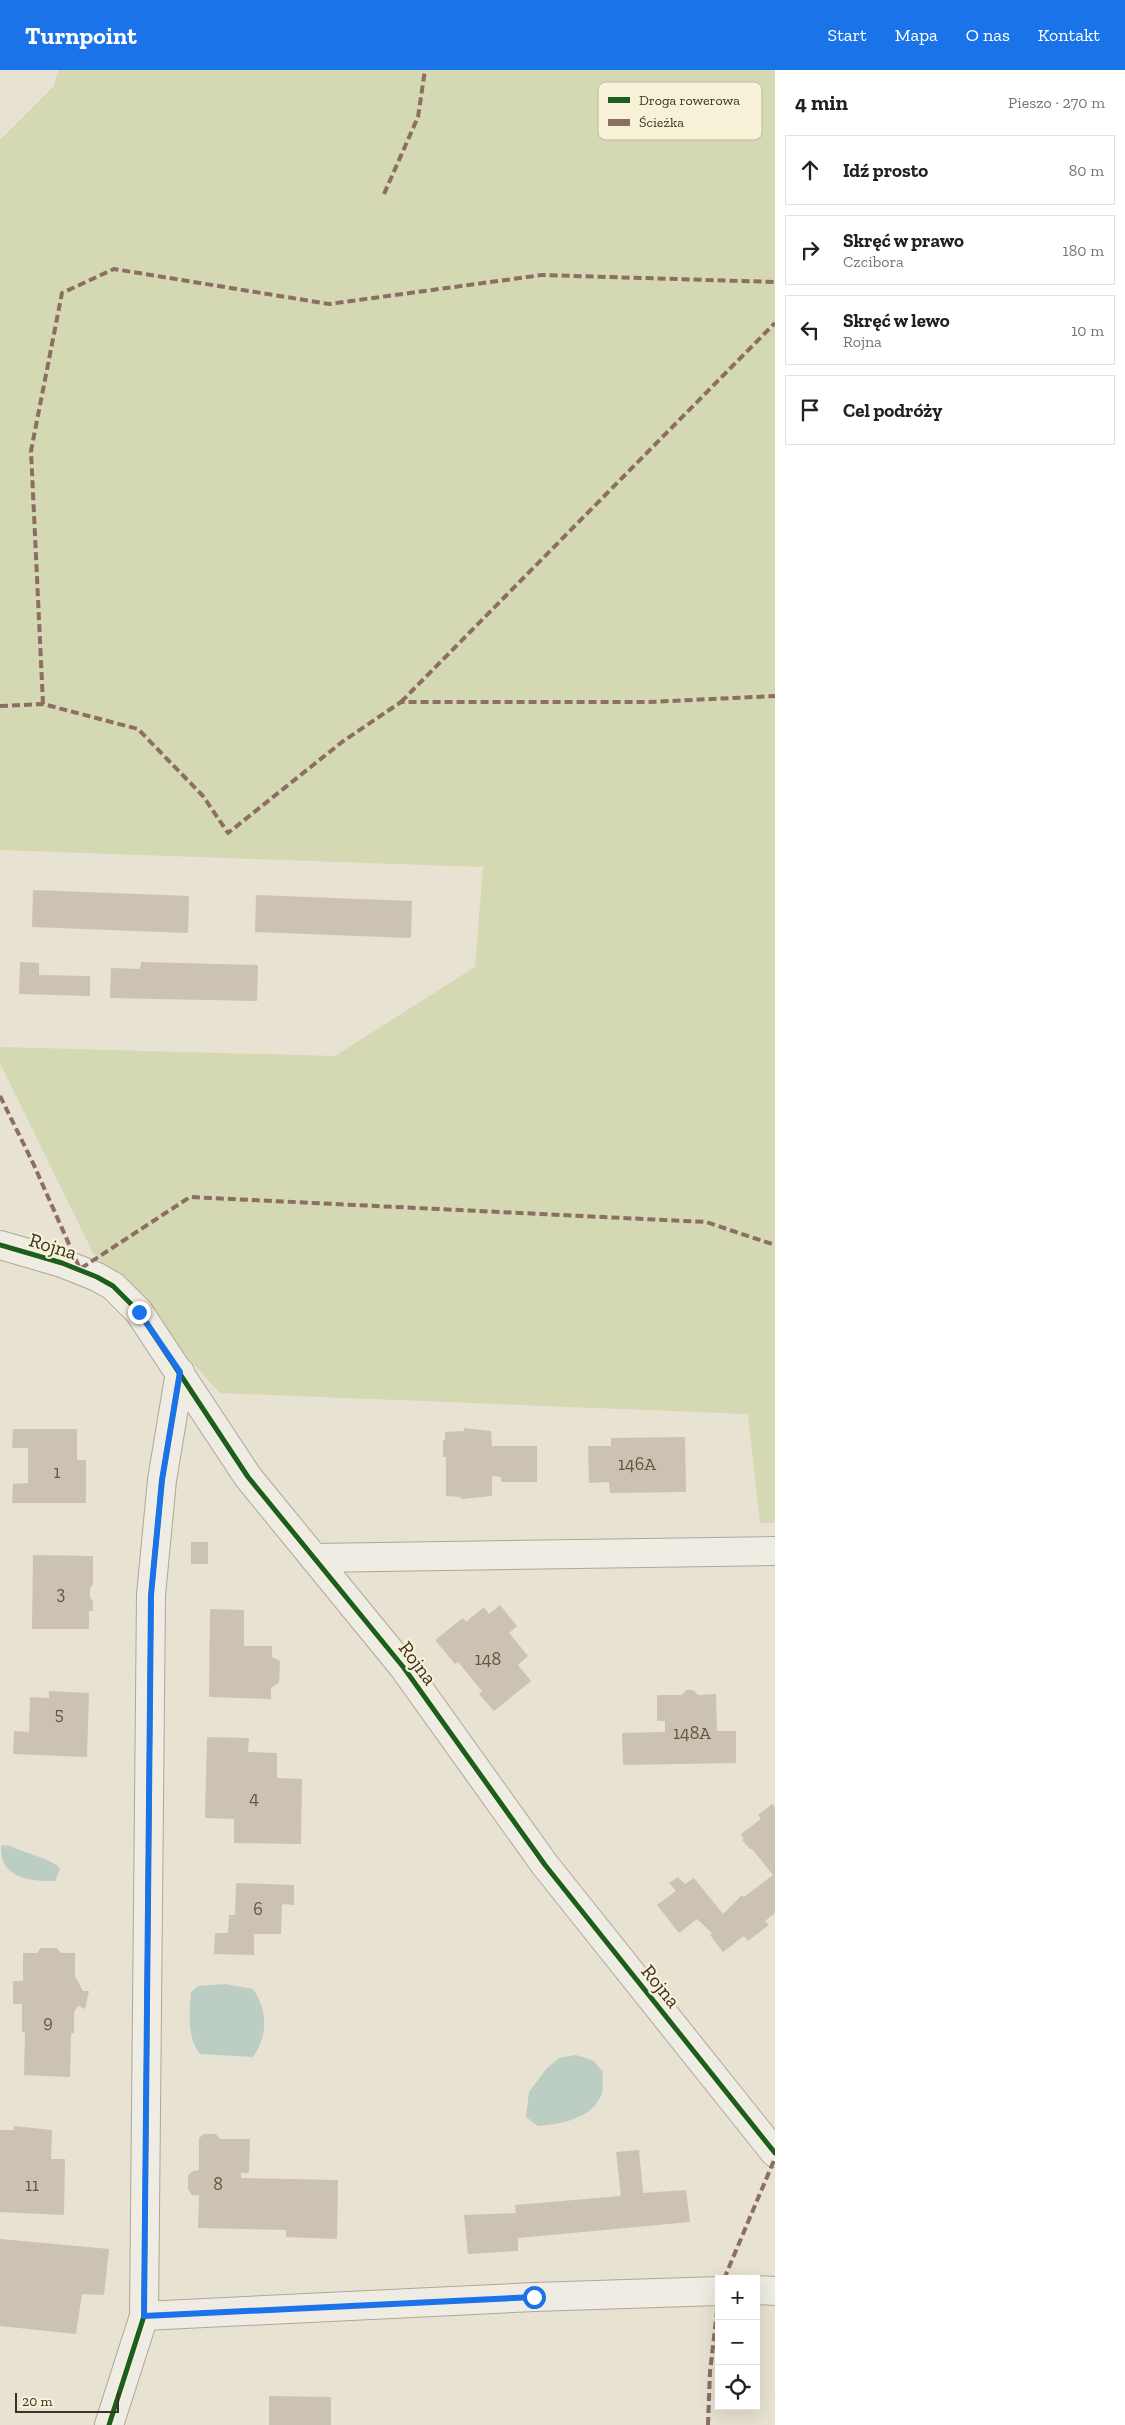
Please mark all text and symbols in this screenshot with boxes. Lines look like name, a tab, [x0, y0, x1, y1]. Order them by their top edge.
text: Turnpoint	[25, 21, 137, 50]
text: Start	[828, 24, 867, 46]
text: Mapa	[895, 24, 938, 46]
text: O nas	[966, 24, 1010, 46]
text: Kontakt	[1038, 24, 1100, 46]
legend	[598, 82, 762, 140]
text: 4 min	[795, 90, 848, 115]
text: Droga rowerowa	[639, 92, 740, 109]
text: Pieszo · 270 m	[1008, 93, 1105, 112]
text: Ścieżka	[639, 114, 684, 131]
icon: ahead	[796, 156, 824, 184]
text: Idź prosto	[843, 159, 928, 182]
text: 80 m	[1069, 161, 1104, 180]
text: Skręć w prawo	[843, 229, 964, 252]
icon: right	[796, 236, 824, 264]
text: 180 m	[1063, 241, 1104, 260]
text: Czcibora	[843, 252, 904, 271]
text: Skręć w lewo	[843, 309, 950, 332]
icon: left	[796, 316, 824, 344]
text: 10 m	[1071, 321, 1104, 340]
text: Rojna	[843, 332, 882, 351]
icon: arrive	[796, 396, 824, 424]
text: Cel podróży	[843, 399, 942, 422]
street label: Rojna	[26, 1227, 80, 1265]
route end	[128, 1301, 151, 1324]
house number: 146A	[618, 1453, 656, 1475]
house number: 1	[54, 1461, 61, 1483]
house number: 3	[57, 1582, 66, 1604]
street label: Rojna	[394, 1636, 442, 1690]
house number: 148	[475, 1648, 501, 1670]
house number: 5	[54, 1703, 64, 1725]
house number: 148A	[673, 1722, 711, 1744]
house number: 4	[249, 1787, 259, 1809]
house number: 6	[253, 1898, 263, 1920]
street label: Rojna	[636, 1960, 686, 2013]
house number: 9	[43, 2011, 53, 2033]
house number: 8	[213, 2173, 223, 2195]
house number: 11	[25, 2174, 39, 2196]
map controls	[715, 2275, 760, 2410]
button: +	[715, 2275, 760, 2320]
route start	[523, 2286, 546, 2309]
button: −	[715, 2320, 760, 2365]
button: locate	[715, 2365, 760, 2410]
scale bar	[15, 2390, 119, 2413]
text: 20 m	[22, 2393, 53, 2410]

